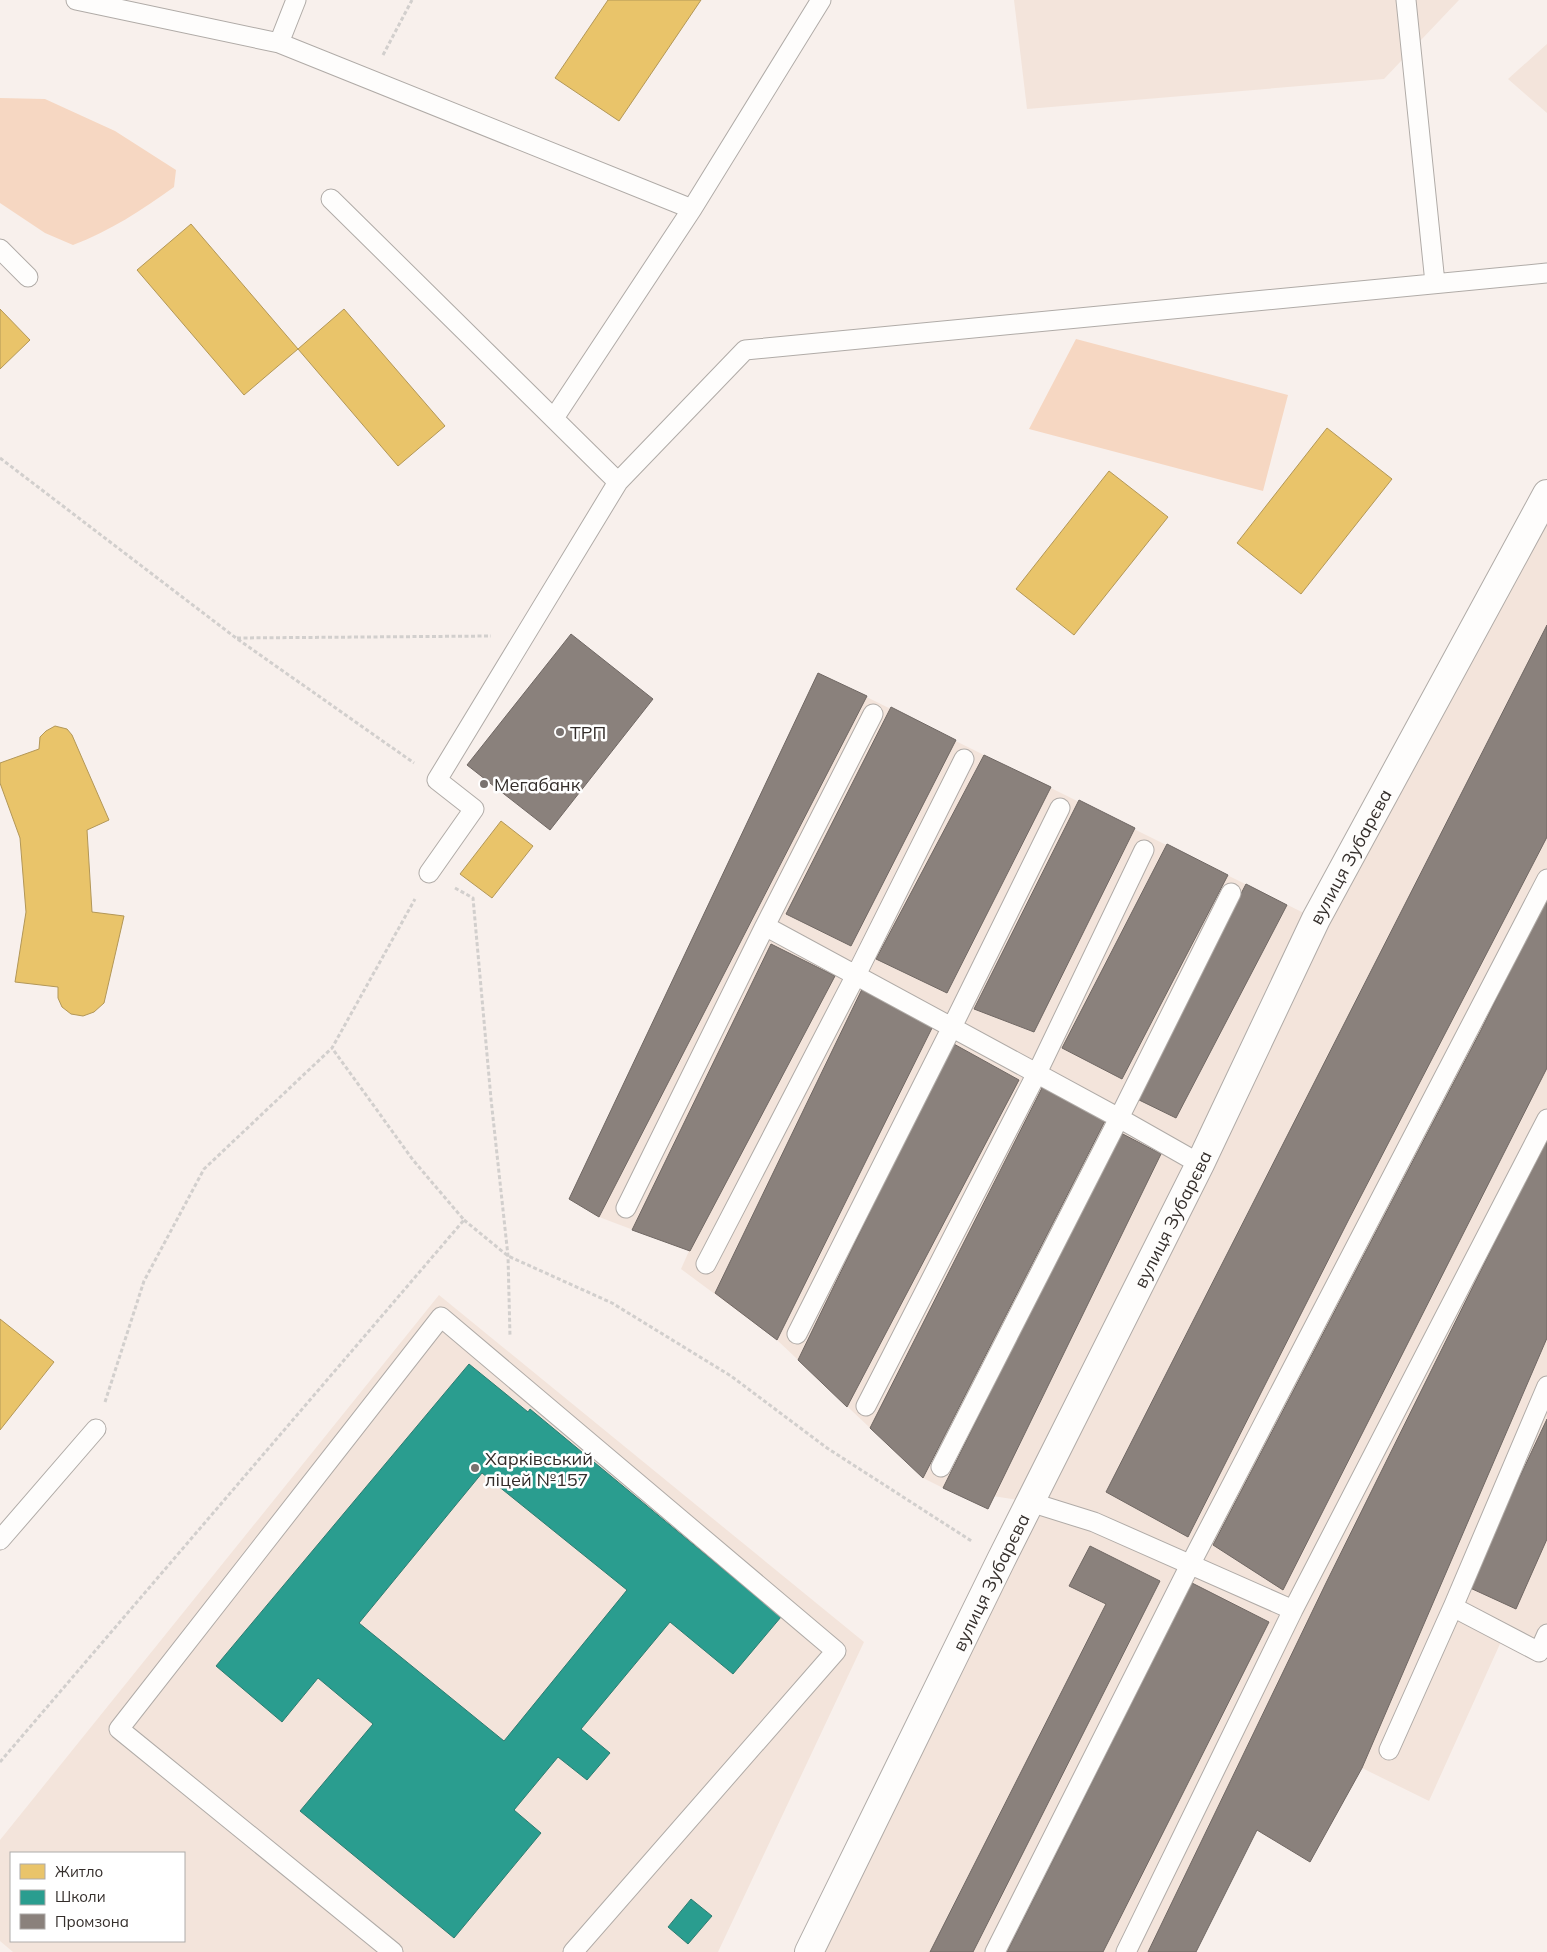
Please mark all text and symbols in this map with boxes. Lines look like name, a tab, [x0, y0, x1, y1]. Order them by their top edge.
place label: ТРП	[570, 721, 606, 744]
marker: ТРП	[554, 726, 566, 738]
place label: Мегабанк	[494, 773, 581, 796]
marker: Мегабанк	[478, 778, 490, 790]
street label: вулиця Зубарєва	[1304, 785, 1396, 928]
street label: вулиця Зубарєва	[1128, 1147, 1216, 1292]
place label: Харківський ліцей №157	[485, 1447, 593, 1491]
marker: Харківський ліцей №157	[469, 1462, 481, 1474]
street label: вулиця Зубарєва	[947, 1509, 1034, 1655]
legend	[10, 1852, 185, 1942]
text: Житло	[55, 1862, 103, 1881]
text: Школи	[55, 1887, 106, 1906]
text: Промзона	[55, 1912, 129, 1931]

